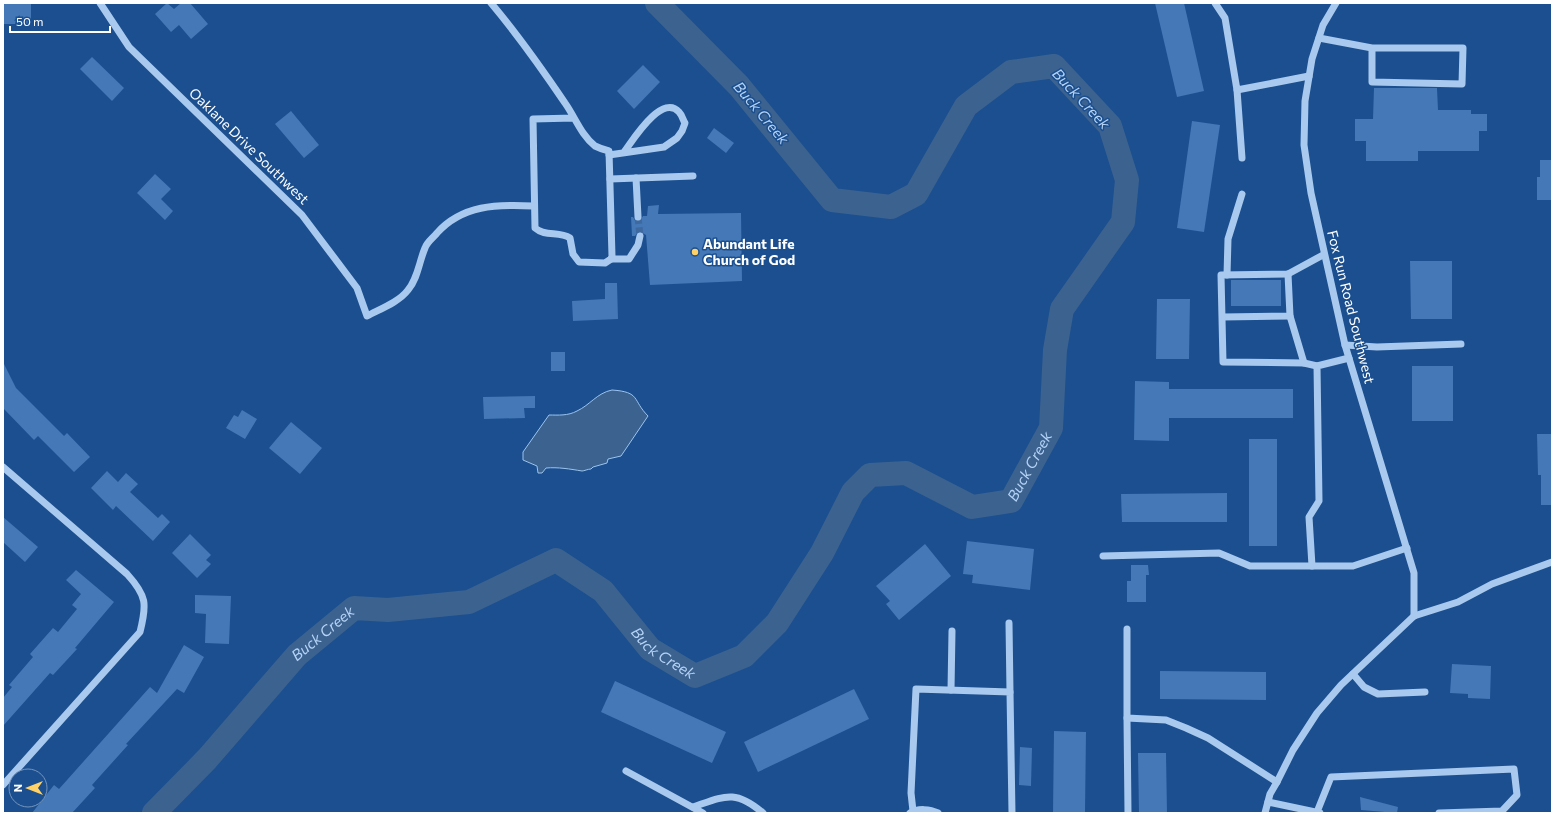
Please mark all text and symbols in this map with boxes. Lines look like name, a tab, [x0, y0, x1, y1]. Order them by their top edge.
scale bar	[10, 8, 110, 34]
text: 50 m	[16, 14, 44, 28]
water label: Buck Creek	[1049, 64, 1115, 133]
water label: Buck Creek	[730, 77, 794, 148]
street label: Oaklane Drive Southwest	[186, 84, 313, 208]
street label: Fox Run Road Southwest	[1324, 228, 1379, 386]
place label: Abundant Life Church of God	[703, 235, 795, 268]
marker: Abundant Life Church of God	[690, 247, 700, 257]
water label: Buck Creek	[1003, 427, 1056, 504]
water label: Buck Creek	[287, 601, 358, 664]
water label: Buck Creek	[628, 623, 700, 683]
north arrow	[8, 768, 48, 808]
text: N	[11, 784, 24, 792]

